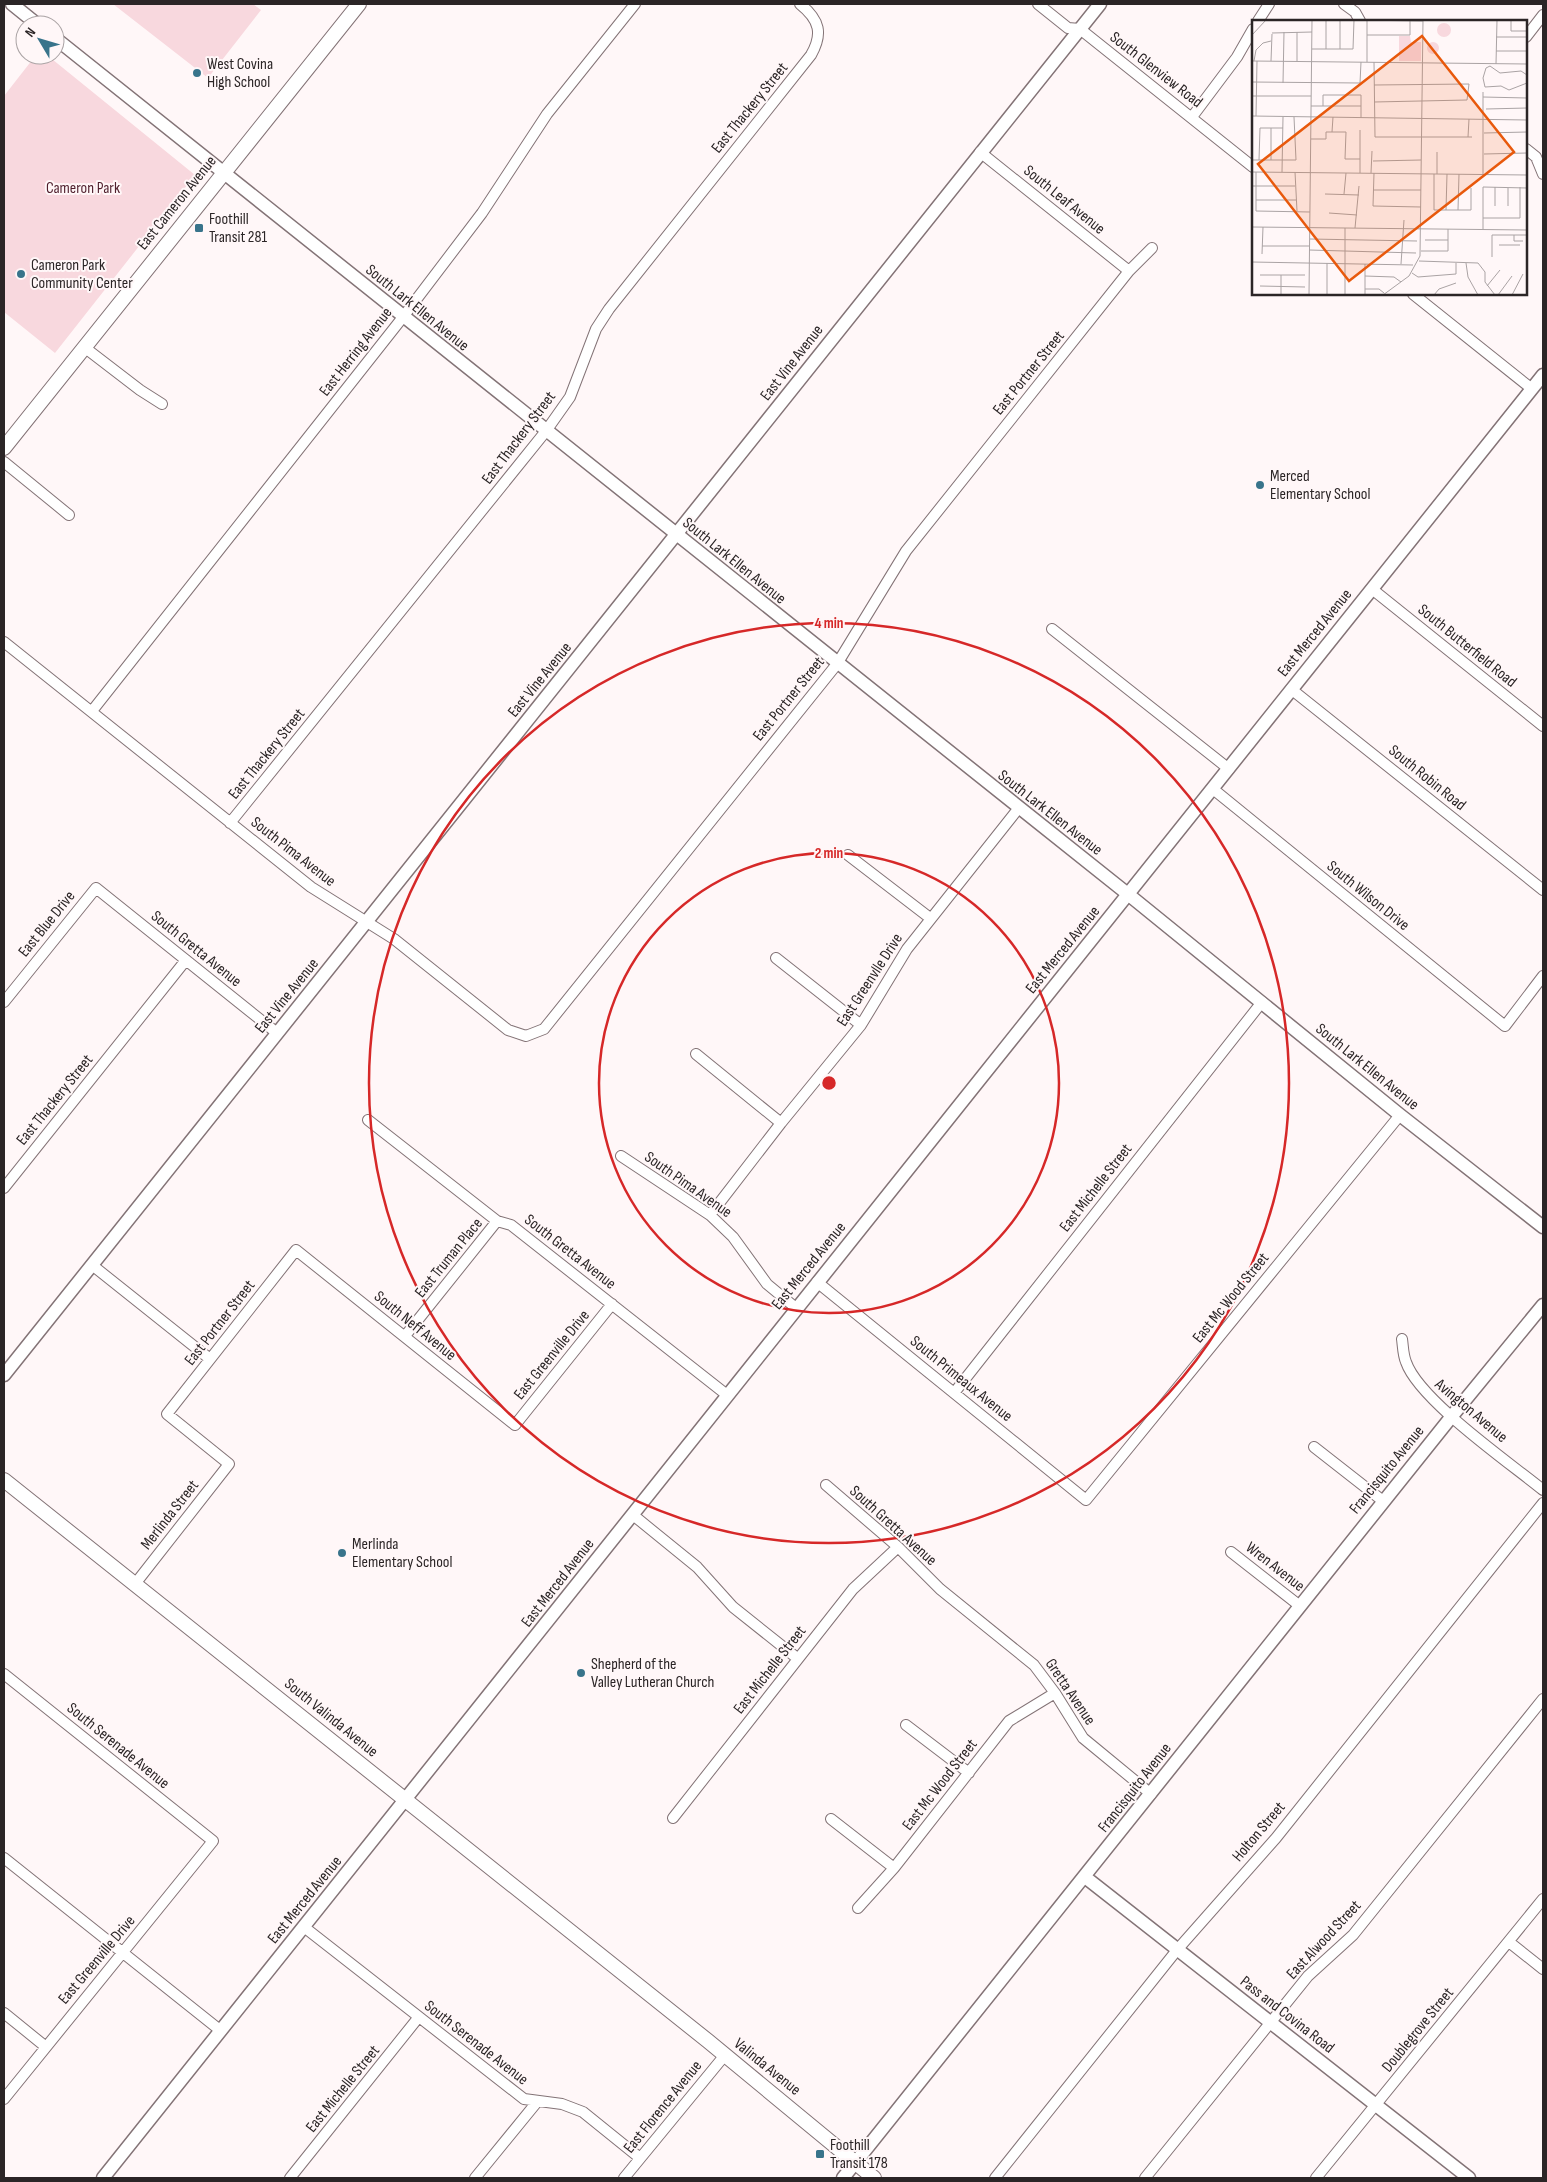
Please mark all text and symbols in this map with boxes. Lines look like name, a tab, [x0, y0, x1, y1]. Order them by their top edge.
north arrow	[15, 15, 65, 65]
inset map	[1252, 20, 1527, 295]
text: N	[21, 24, 39, 40]
street label: South Glenview Road	[1106, 28, 1206, 112]
place label: West Covina High School	[207, 55, 273, 92]
street label: East Thackery Street	[708, 59, 792, 157]
marker: West Covina High School	[191, 67, 203, 79]
street label: East Cameron Avenue	[133, 152, 221, 254]
street label: South Leaf Avenue	[1020, 161, 1108, 239]
park label: Cameron Park	[46, 179, 120, 198]
place label: Foothill Transit 281	[209, 210, 267, 247]
marker: Foothill Transit 281	[193, 222, 205, 234]
place label: Cameron Park Community Center	[31, 256, 133, 293]
street label: South Lark Ellen Avenue	[362, 261, 472, 355]
marker: Cameron Park Community Center	[15, 268, 27, 280]
street label: East Herring Avenue	[315, 304, 397, 400]
street label: East Vine Avenue	[757, 321, 827, 405]
street label: East Portner Street	[989, 327, 1069, 419]
street label: East Thackery Street	[478, 388, 560, 488]
place label: Merced Elementary School	[1270, 467, 1370, 504]
marker: Merced Elementary School	[1254, 479, 1266, 491]
street label: South Lark Ellen Avenue	[679, 514, 789, 608]
street label: East Merced Avenue	[1274, 585, 1356, 681]
street label: South Butterfield Road	[1414, 600, 1520, 692]
text: 4 min	[815, 614, 843, 633]
street label: East Vine Avenue	[504, 639, 576, 721]
street label: East Portner Street	[749, 653, 829, 745]
street label: East Thackery Street	[225, 705, 309, 803]
street label: South Robin Road	[1385, 741, 1469, 815]
street label: South Lark Ellen Avenue	[994, 766, 1106, 860]
street label: South Pima Avenue	[247, 813, 339, 891]
text: 2 min	[815, 844, 843, 863]
street label: South Wilson Drive	[1323, 857, 1413, 935]
street label: East Blue Drive	[15, 887, 79, 961]
street label: East Merced Avenue	[1022, 902, 1104, 998]
street label: South Gretta Avenue	[147, 907, 245, 991]
street label: East Greenvlle Drive	[833, 930, 907, 1030]
street label: East Vine Avenue	[251, 955, 323, 1037]
street label: South Lark Ellen Avenue	[1312, 1020, 1422, 1114]
street label: East Thackery Street	[13, 1051, 97, 1149]
centre of rings	[820, 1074, 838, 1092]
street label: East Michelle Street	[1056, 1140, 1136, 1236]
street label: South Pima Avenue	[641, 1148, 735, 1222]
street label: South Gretta Avenue	[521, 1210, 619, 1294]
street label: East Truman Place	[411, 1214, 487, 1302]
street label: East Merced Avenue	[768, 1218, 850, 1314]
street label: East Mc Wood Street	[1189, 1249, 1273, 1347]
street label: East Portner Street	[181, 1277, 259, 1369]
street label: South Neff Avenue	[370, 1287, 460, 1365]
street label: East Greenville Drive	[510, 1306, 594, 1404]
street label: South Primeaux Avenue	[906, 1332, 1016, 1426]
street label: Avington Avenue	[1430, 1375, 1511, 1447]
street label: Francisquito Avenue	[1346, 1422, 1428, 1518]
street label: Merlinda Street	[137, 1476, 203, 1553]
street label: South Gretta Avenue	[846, 1482, 940, 1570]
place label: Merlinda Elementary School	[352, 1535, 452, 1572]
street label: East Merced Avenue	[518, 1535, 598, 1631]
street label: Wren Avenue	[1242, 1538, 1308, 1596]
marker: Merlinda Elementary School	[336, 1547, 348, 1559]
street label: East Michelle Street	[730, 1622, 810, 1718]
place label: Shepherd of the Valley Lutheran Church	[591, 1655, 714, 1692]
street label: Gretta Avenue	[1041, 1655, 1099, 1729]
marker: Shepherd of the Valley Lutheran Church	[575, 1667, 587, 1679]
street label: South Valinda Avenue	[280, 1674, 382, 1762]
street label: South Serenade Avenue	[63, 1699, 173, 1793]
street label: East Mc Wood Street	[898, 1736, 982, 1834]
street label: Francisquito Avenue	[1094, 1740, 1176, 1836]
street label: Holton Street	[1228, 1798, 1290, 1866]
street label: East Merced Avenue	[264, 1852, 346, 1948]
street label: East Alwood Street	[1283, 1897, 1365, 1983]
street label: East Greenville Drive	[54, 1912, 140, 2008]
street label: Pass and Covina Road	[1236, 1972, 1338, 2058]
street label: Doublegrove Street	[1378, 1984, 1458, 2076]
street label: South Serenade Avenue	[420, 1997, 532, 2089]
street label: Valinda Avenue	[730, 2034, 804, 2100]
street label: East Michelle Street	[302, 2042, 384, 2136]
street label: East Florence Avenue	[620, 2057, 706, 2157]
place label: Foothill Transit 178	[830, 2136, 888, 2173]
marker: Foothill Transit 178	[814, 2148, 826, 2160]

